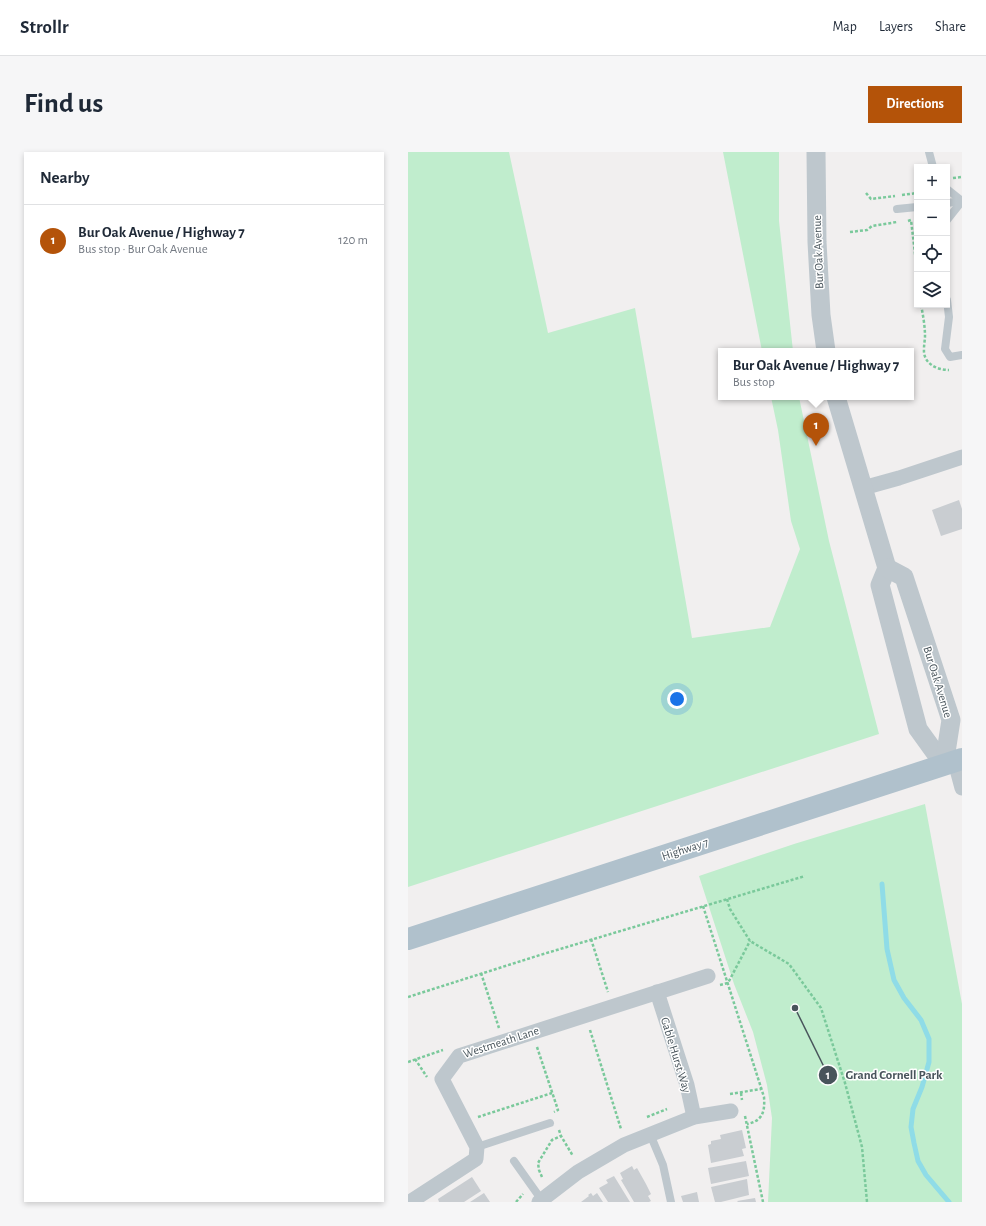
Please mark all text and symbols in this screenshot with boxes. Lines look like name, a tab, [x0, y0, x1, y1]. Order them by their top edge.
text: Strollr	[20, 18, 69, 37]
text: Map	[832, 20, 857, 34]
text: Layers	[879, 20, 913, 34]
text: Share	[935, 20, 966, 34]
button: Directions	[868, 86, 962, 123]
text: Find us	[24, 90, 103, 118]
map controls	[914, 164, 950, 308]
button: +	[914, 164, 950, 200]
text: Nearby	[40, 169, 90, 186]
button: −	[914, 200, 950, 236]
street label: Bur Oak Avenue	[811, 215, 825, 289]
text: Bur Oak Avenue / Highway 7	[78, 225, 245, 240]
text: 1	[51, 234, 55, 247]
text: 120 m	[338, 234, 368, 247]
button: locate	[914, 236, 950, 272]
text: Bus stop · Bur Oak Avenue	[78, 243, 208, 256]
button: layers	[914, 272, 950, 308]
popup	[718, 348, 914, 400]
text: Bur Oak Avenue / Highway 7	[733, 358, 899, 373]
text: Bus stop	[733, 376, 775, 389]
pin: 1	[803, 413, 829, 446]
street label: Bur Oak Avenue	[921, 645, 955, 719]
your location	[667, 689, 687, 709]
street label: Highway 7	[660, 836, 710, 863]
street label: Gable Hurst Way	[658, 1016, 693, 1094]
street label: Westmeath Lane	[462, 1024, 540, 1060]
callout: Grand Cornell Park	[818, 1062, 950, 1087]
text: 1	[826, 1069, 830, 1081]
text: Grand Cornell Park	[846, 1069, 943, 1082]

